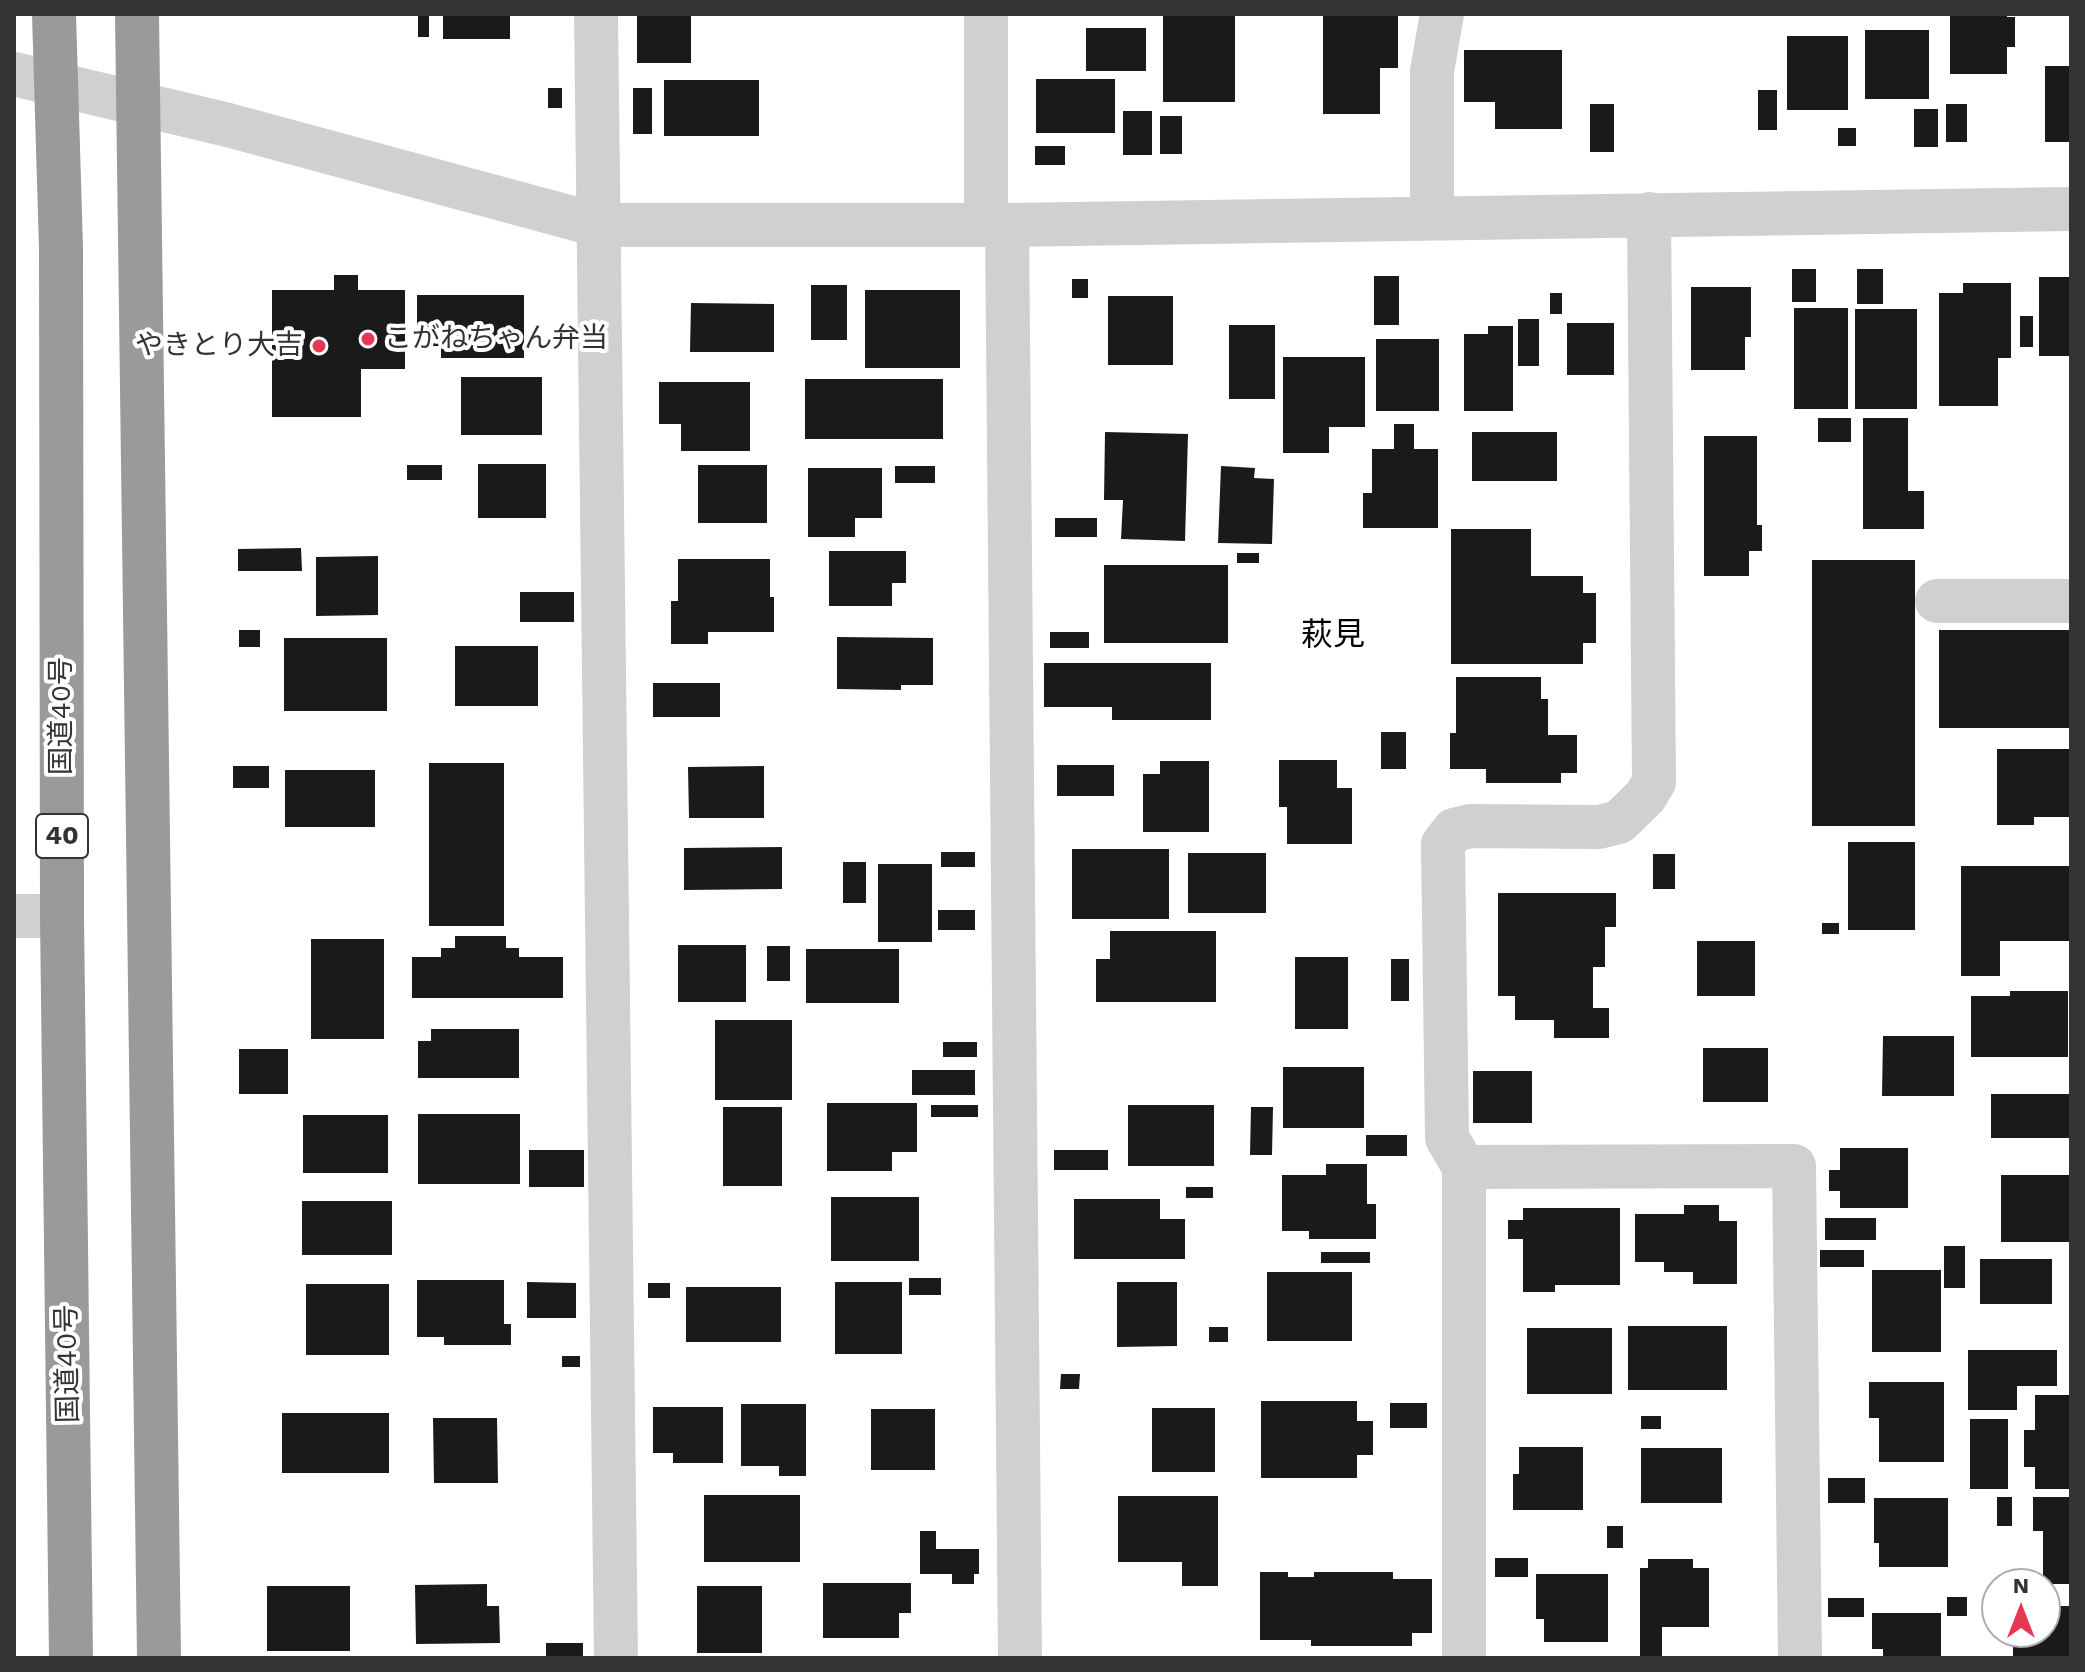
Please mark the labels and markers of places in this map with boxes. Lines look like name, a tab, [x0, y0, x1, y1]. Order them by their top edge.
place label: こがねちゃん弁当	[384, 322, 608, 356]
place label: やきとり大吉	[135, 329, 303, 363]
marker: こがねちゃん弁当	[359, 330, 377, 348]
marker: やきとり大吉	[310, 337, 328, 355]

